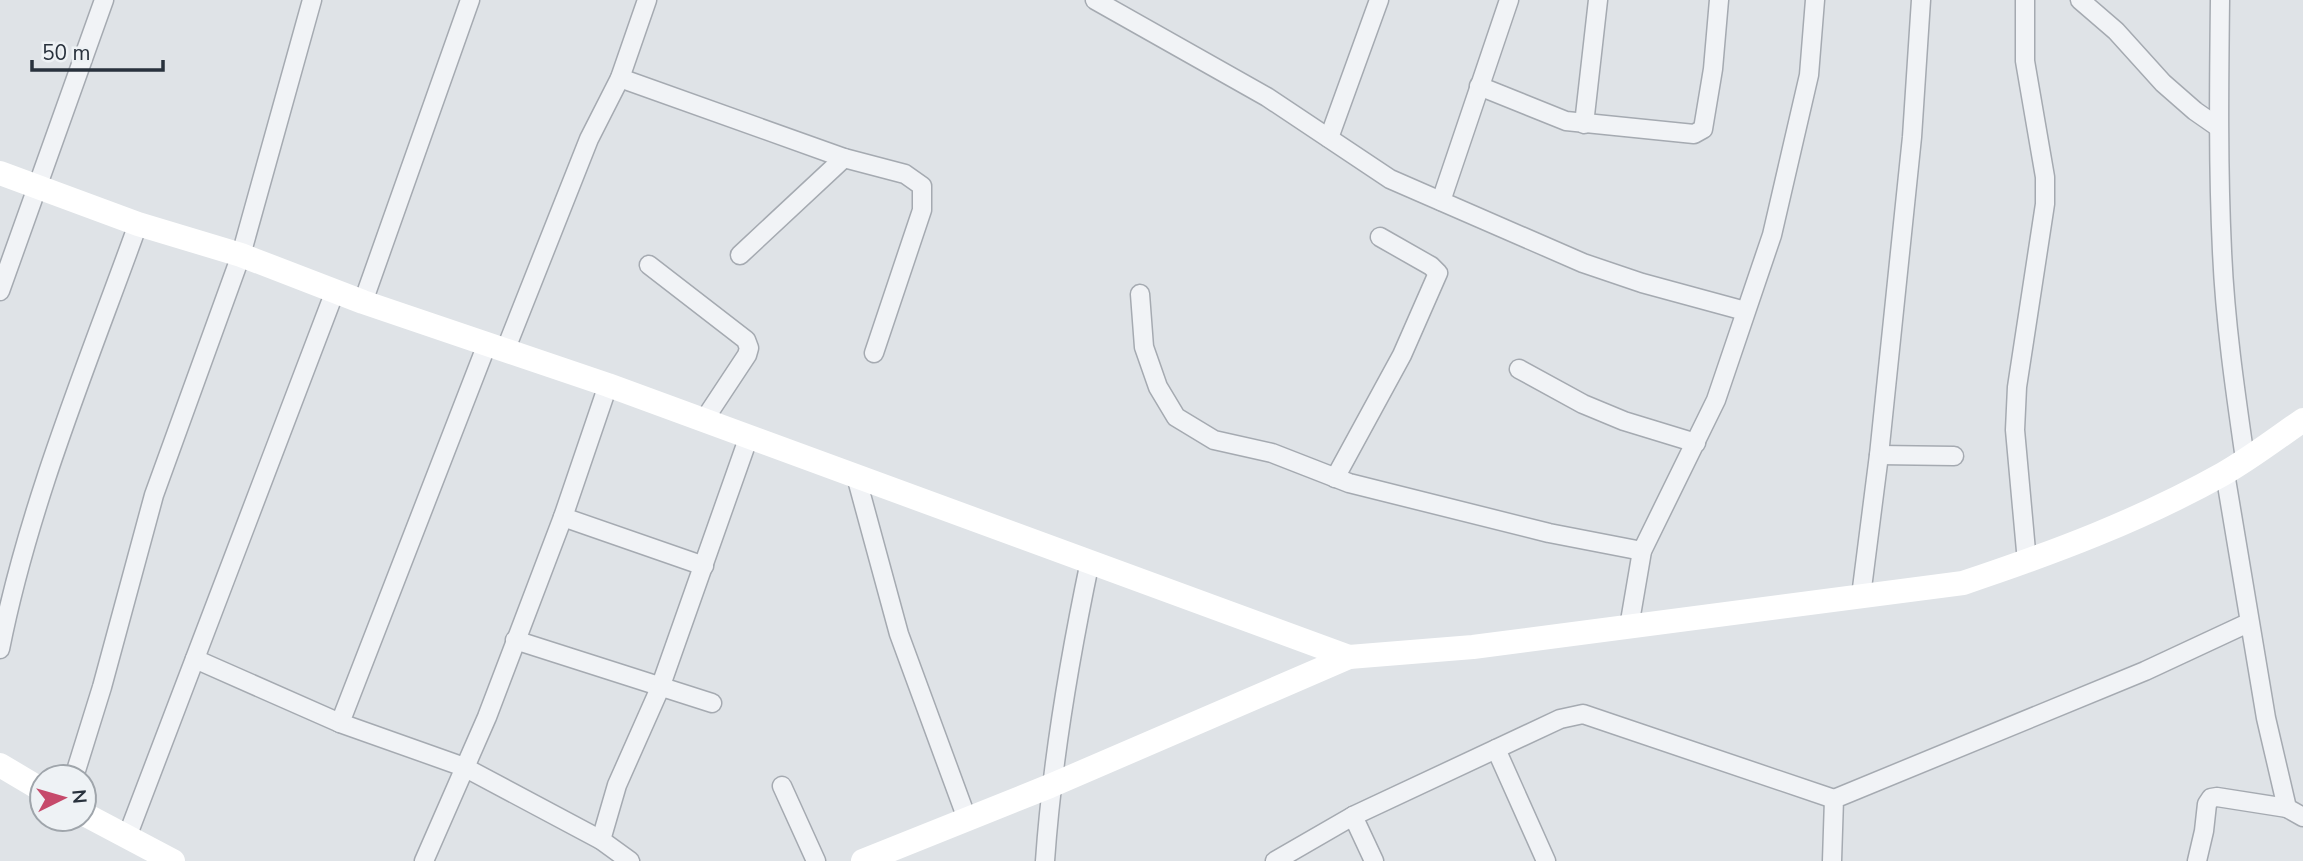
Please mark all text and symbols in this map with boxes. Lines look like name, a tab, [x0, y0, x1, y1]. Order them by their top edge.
scale bar	[32, 28, 163, 72]
text: 50 m	[42, 39, 91, 67]
north arrow	[28, 763, 98, 833]
text: N	[65, 788, 93, 805]

